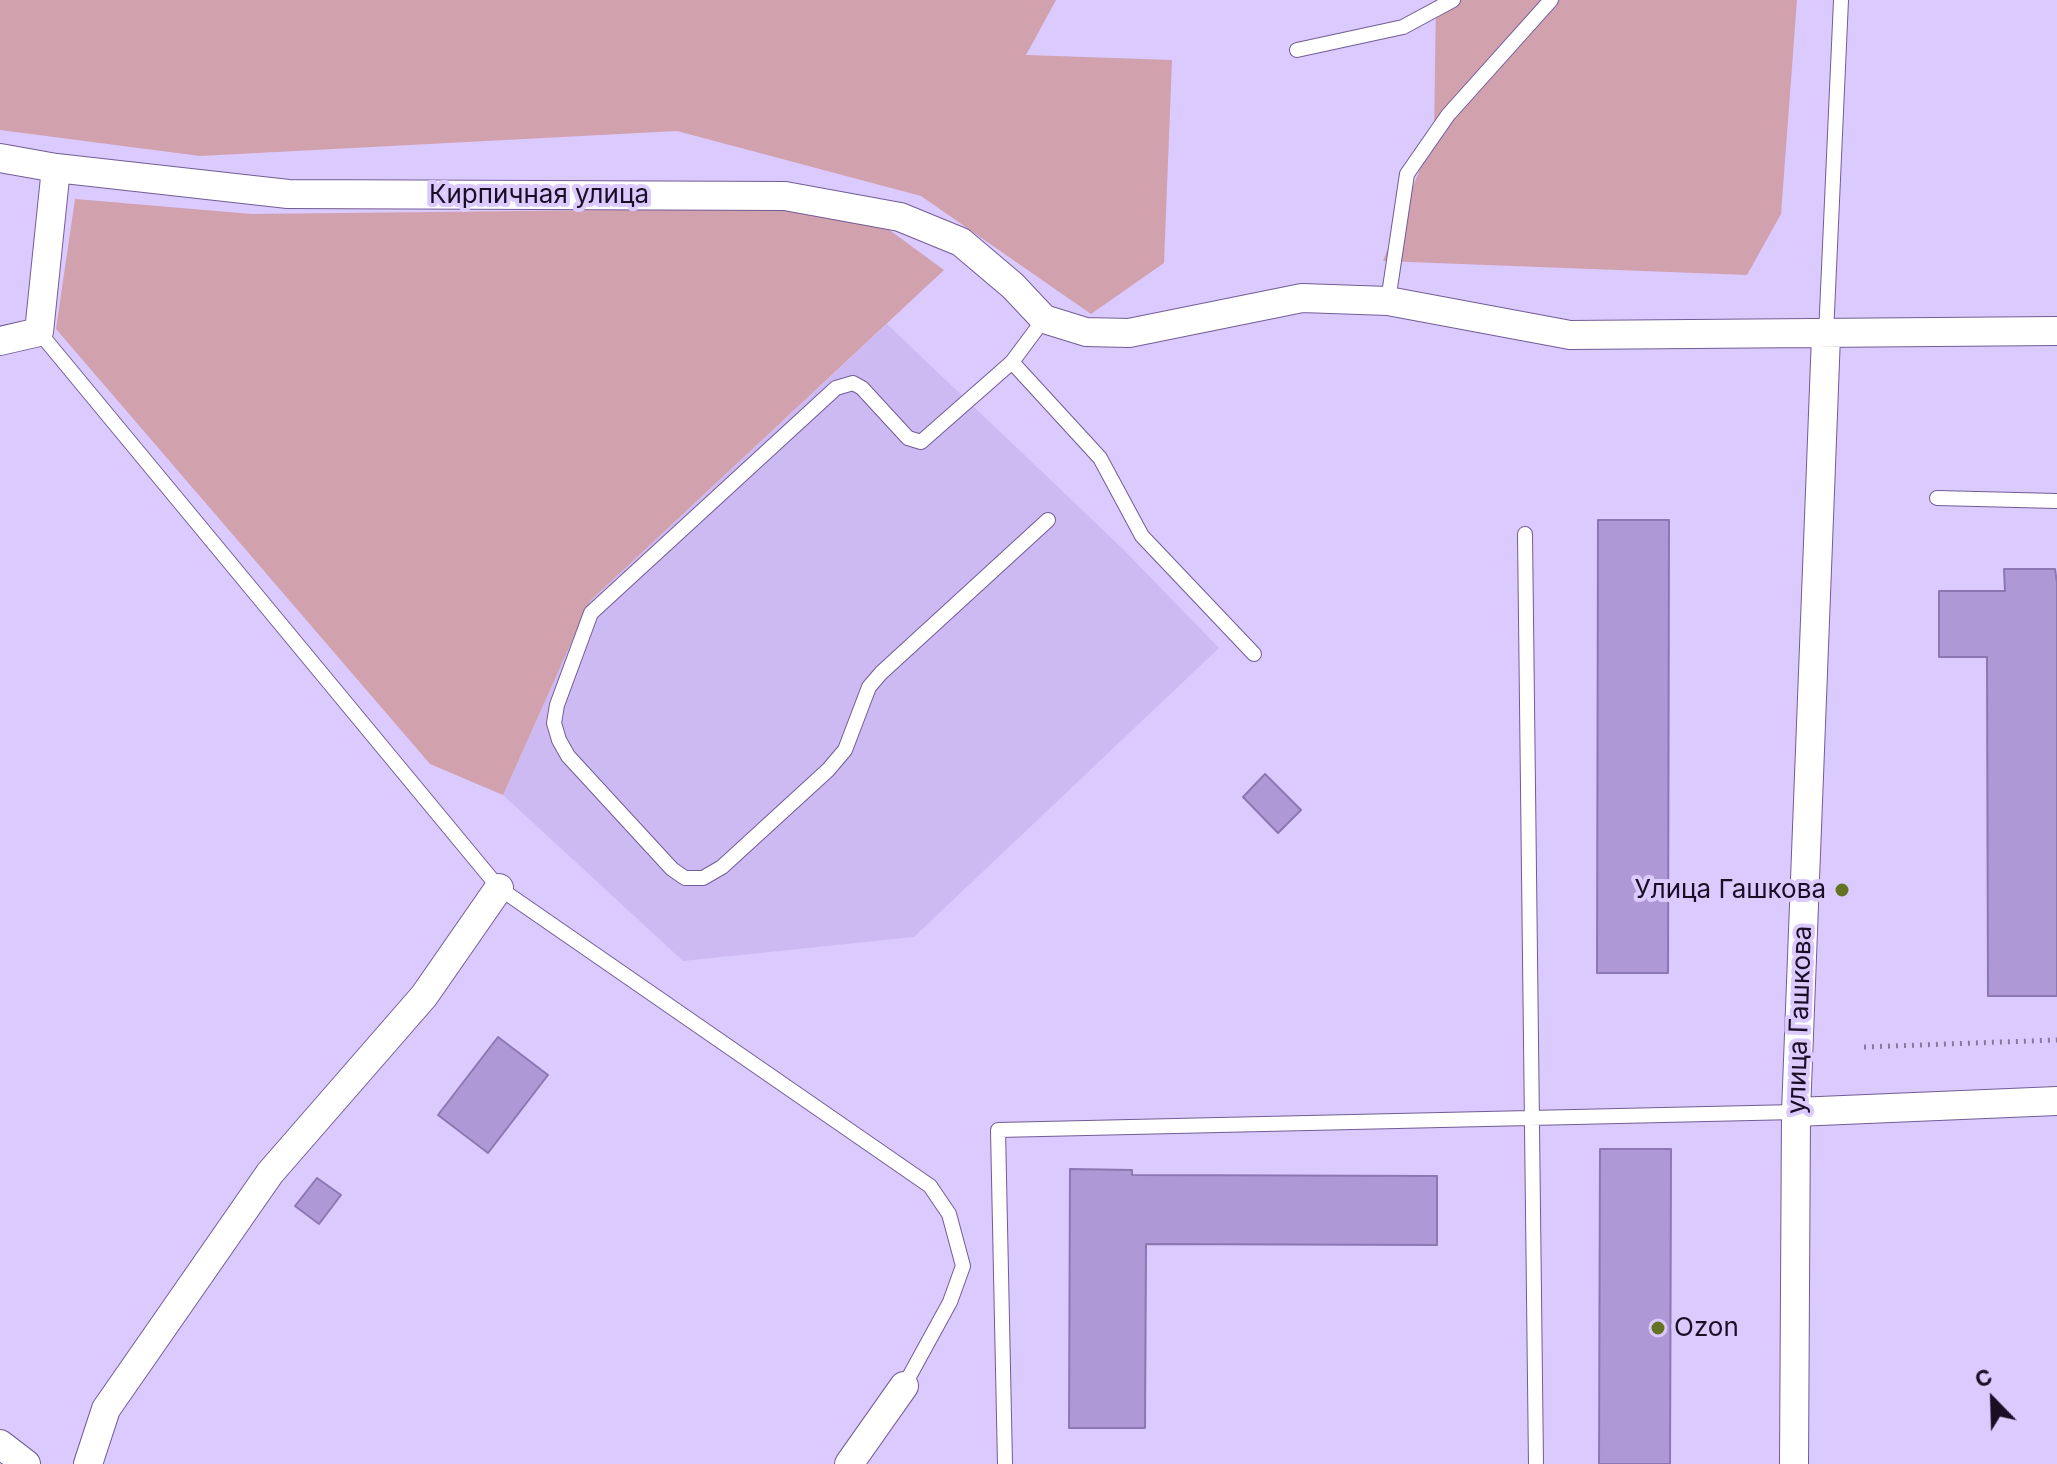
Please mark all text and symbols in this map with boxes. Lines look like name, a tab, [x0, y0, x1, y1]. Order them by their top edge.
street label: Кирпичная улица	[429, 179, 649, 211]
place label: Улица Гашкова	[1634, 874, 1826, 906]
marker: Улица Гашкова	[1833, 881, 1851, 899]
street label: улица Гашкова	[1781, 925, 1819, 1115]
place label: Ozon	[1674, 1312, 1739, 1344]
marker: Ozon	[1649, 1319, 1667, 1337]
north arrow	[1953, 1360, 2033, 1440]
text: С	[1971, 1363, 1996, 1393]

